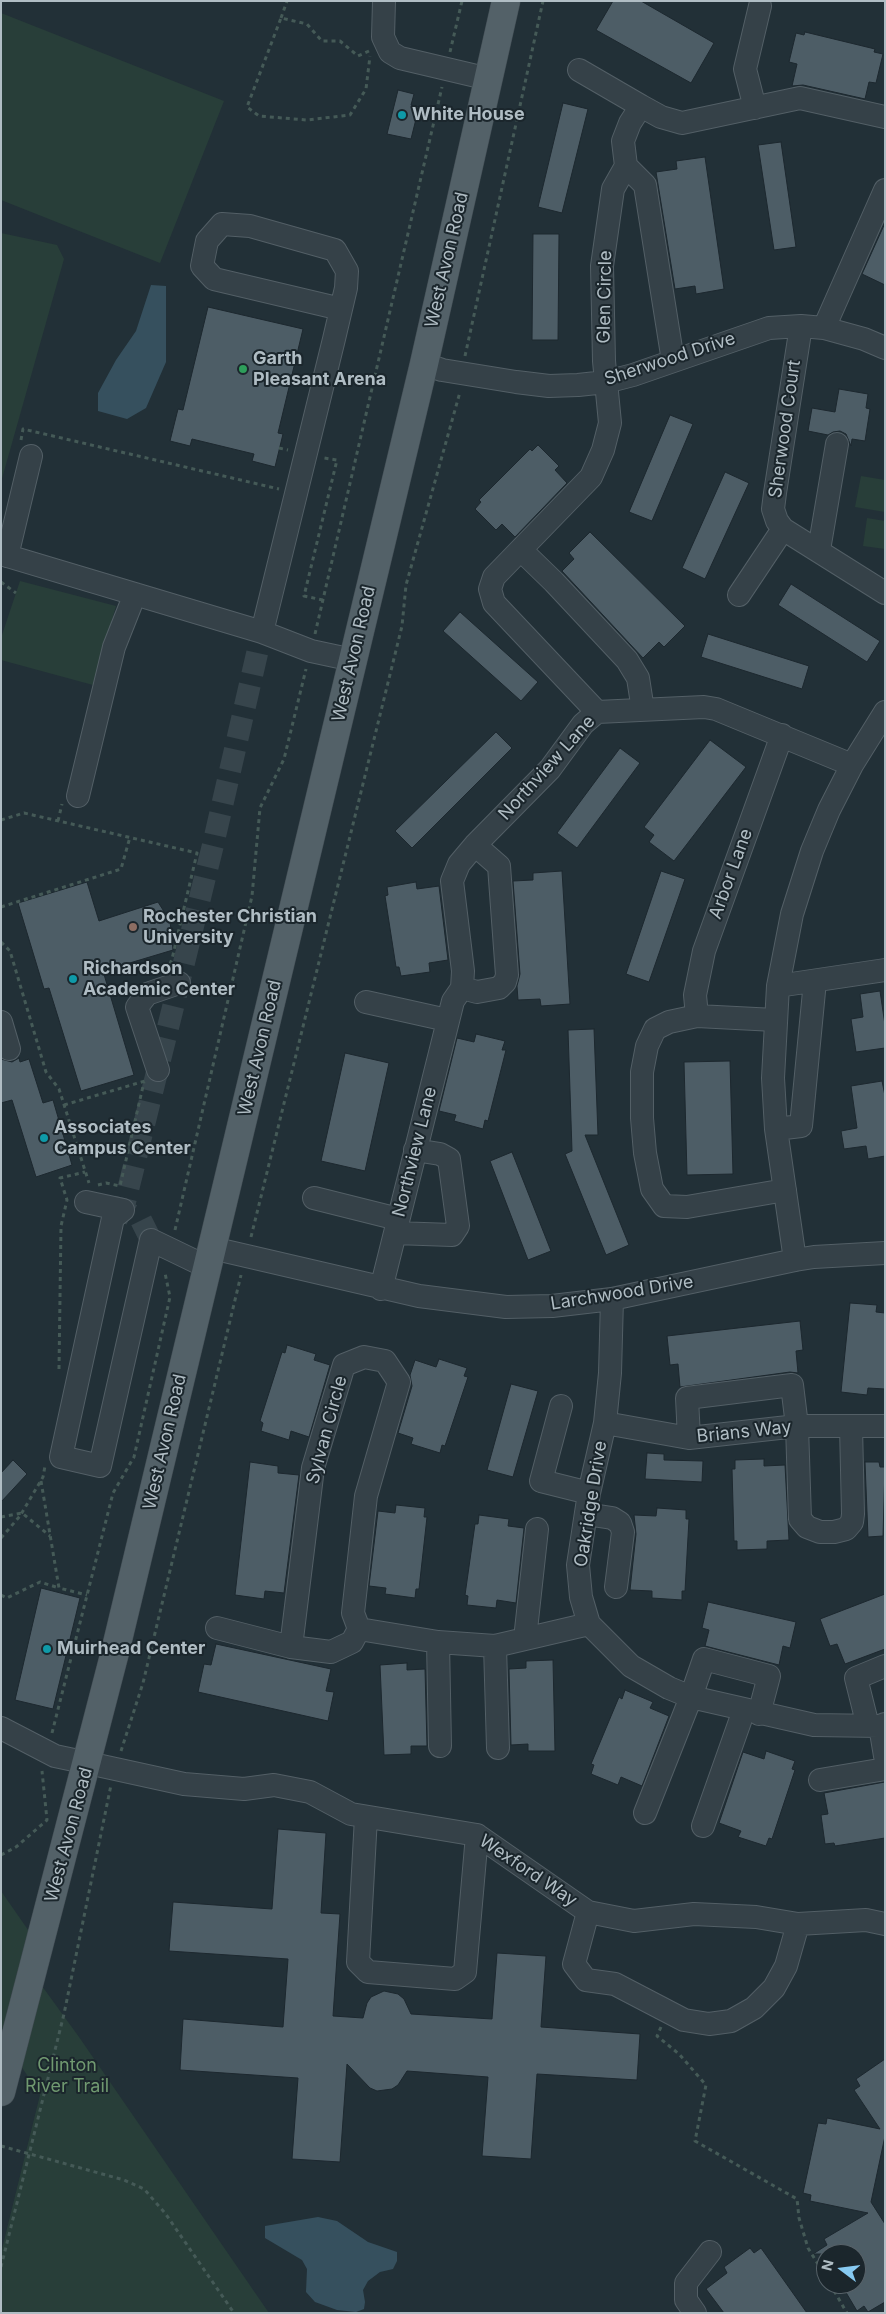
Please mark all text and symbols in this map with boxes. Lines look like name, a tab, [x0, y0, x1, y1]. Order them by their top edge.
place label: White House	[412, 104, 525, 126]
marker: White House	[396, 109, 408, 121]
street label: West Avon Road	[421, 190, 473, 330]
street label: Glen Circle	[593, 250, 617, 344]
street label: Sherwood Drive	[602, 328, 738, 390]
place label: Garth Pleasant Arena	[253, 348, 386, 390]
street label: Sherwood Court	[765, 359, 805, 499]
marker: Garth Pleasant Arena	[237, 363, 249, 375]
street label: West Avon Road	[328, 584, 380, 724]
street label: Northview Lane	[494, 711, 600, 825]
street label: Arbor Lane	[705, 826, 757, 922]
place label: Rochester Christian University	[143, 906, 317, 949]
marker: Rochester Christian University	[127, 921, 139, 933]
place label: Richardson Academic Center	[83, 958, 235, 1001]
marker: Richardson Academic Center	[67, 973, 79, 985]
street label: West Avon Road	[234, 978, 286, 1118]
street label: Northview Lane	[388, 1085, 442, 1219]
place label: Associates Campus Center	[54, 1117, 191, 1160]
marker: Associates Campus Center	[38, 1132, 50, 1144]
street label: Larchwood Drive	[549, 1271, 695, 1315]
street label: West Avon Road	[139, 1372, 191, 1512]
street label: Sylvan Circle	[302, 1374, 352, 1486]
street label: Brians Way	[695, 1416, 793, 1448]
street label: Oakridge Drive	[570, 1439, 612, 1569]
place label: Muirhead Center	[57, 1638, 205, 1660]
marker: Muirhead Center	[41, 1643, 53, 1655]
street label: West Avon Road	[41, 1765, 97, 1905]
street label: Wexford Way	[475, 1830, 581, 1912]
park label: Clinton River Trail	[25, 2055, 109, 2098]
north arrow	[816, 2244, 866, 2294]
text: N	[817, 2258, 837, 2273]

